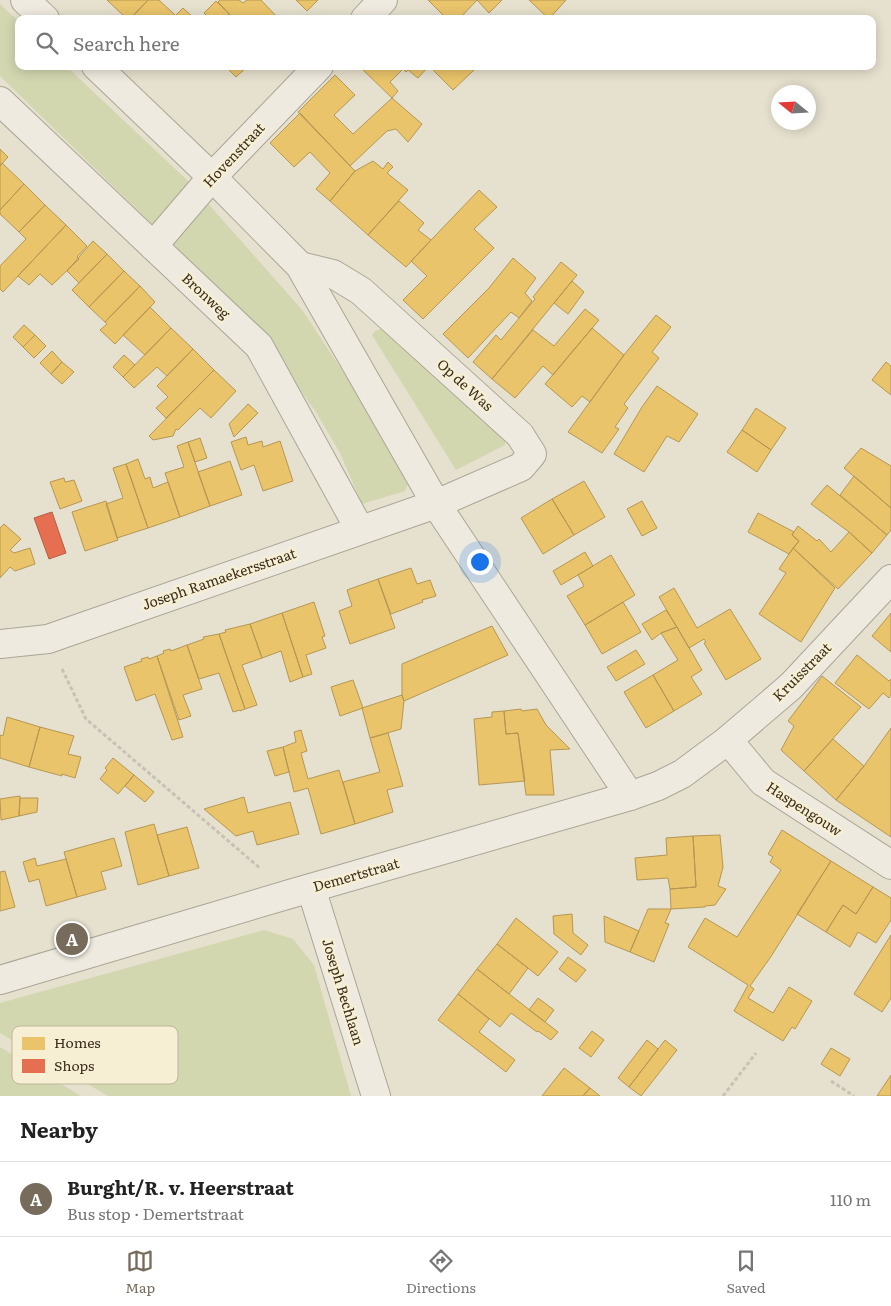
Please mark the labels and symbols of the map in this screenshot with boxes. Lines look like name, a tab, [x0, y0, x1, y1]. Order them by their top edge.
north arrow	[771, 85, 816, 130]
street label: Hovenstraat	[198, 117, 269, 191]
street label: Bronweg	[178, 268, 235, 323]
street label: Op de Was	[433, 354, 498, 415]
street label: Joseph Ramaekersstraat	[139, 542, 299, 614]
your location	[467, 549, 493, 575]
street label: Kruisstraat	[768, 637, 835, 705]
street label: Haspengouw	[763, 776, 846, 840]
street label: Demertstraat	[310, 852, 402, 896]
pin: A	[56, 920, 88, 958]
street label: Joseph Bechlaan	[318, 936, 370, 1048]
legend	[12, 1026, 178, 1084]
text: Homes	[54, 1032, 101, 1052]
text: Shops	[54, 1055, 94, 1075]

